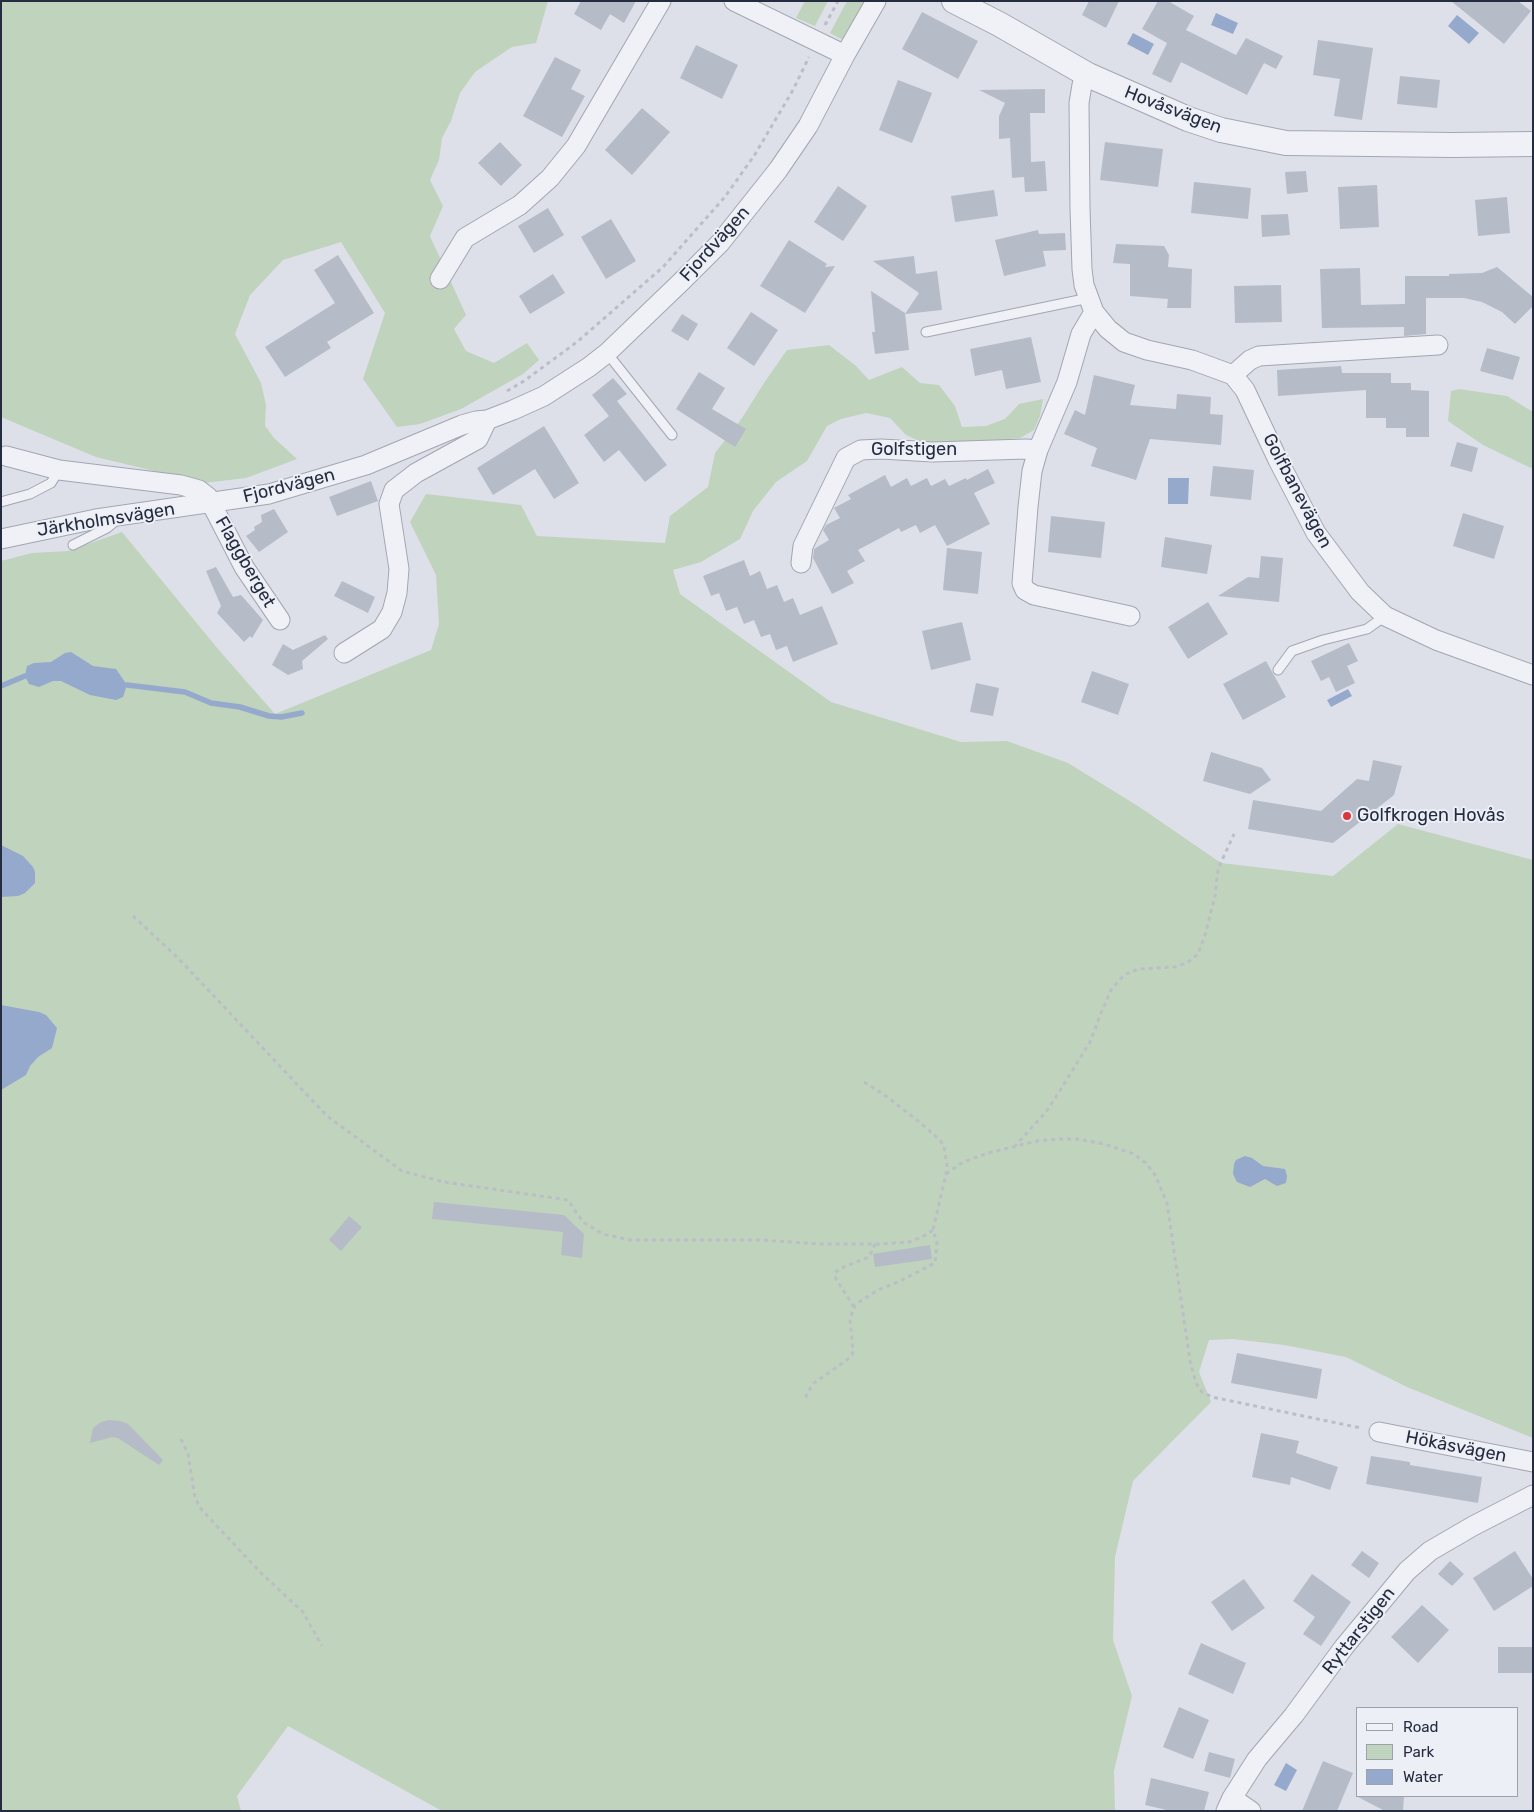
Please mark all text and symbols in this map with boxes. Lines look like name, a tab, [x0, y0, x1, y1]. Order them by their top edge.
street label: Hovåsvägen	[1121, 82, 1225, 138]
street label: Fjordvägen	[676, 202, 754, 286]
street label: Golfbanevägen	[1258, 430, 1336, 552]
street label: Golfstigen	[871, 439, 957, 461]
street label: Fjordvägen	[241, 464, 337, 508]
street label: Järkholmsvägen	[36, 498, 176, 542]
street label: Flaggberget	[210, 513, 280, 611]
place label: Golfkrogen Hovås	[1357, 805, 1505, 827]
marker: Golfkrogen Hovås	[1341, 810, 1353, 822]
street label: Hökåsvägen	[1404, 1427, 1508, 1467]
street label: Ryttarstigen	[1318, 1583, 1400, 1679]
legend	[1356, 1707, 1519, 1797]
text: Road	[1403, 1718, 1439, 1736]
text: Park	[1403, 1743, 1434, 1761]
text: Water	[1403, 1768, 1443, 1786]

